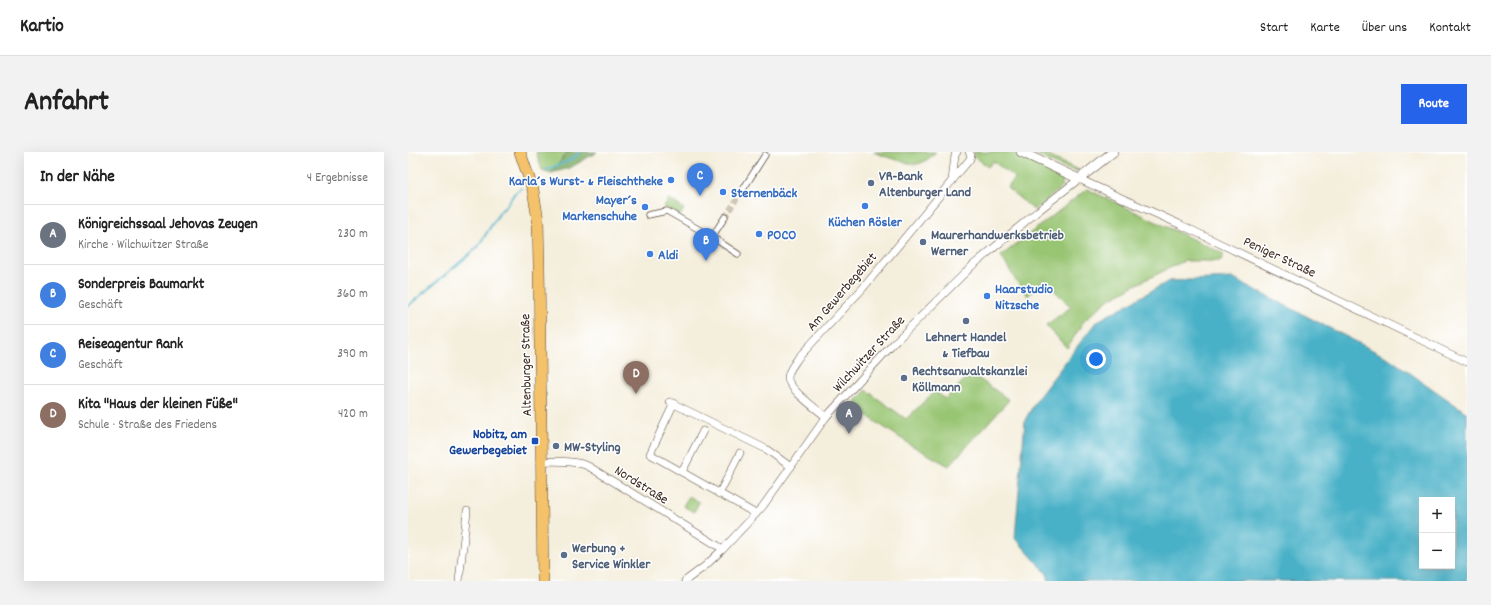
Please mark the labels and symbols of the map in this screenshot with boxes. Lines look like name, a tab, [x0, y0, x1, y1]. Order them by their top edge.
pin: C	[687, 163, 713, 196]
place label: VR-Bank Altenburger Land	[879, 167, 972, 203]
place label: Karla´s Wurst- & Fleischtheke	[509, 172, 663, 192]
marker: Karla´s Wurst- & Fleischtheke	[666, 175, 676, 185]
marker: VR-Bank Altenburger Land	[866, 178, 876, 188]
place label: Sternenbäck	[731, 184, 797, 204]
marker: Sternenbäck	[718, 187, 728, 197]
place label: Mayer´s Markenschuhe	[562, 191, 637, 227]
marker: Küchen Rösler	[860, 201, 870, 211]
marker: Mayer´s Markenschuhe	[640, 202, 650, 212]
place label: Küchen Rösler	[828, 213, 903, 233]
place label: POCO	[767, 226, 796, 246]
place label: Maurerhandwerksbetrieb Werner	[931, 226, 1064, 262]
pin: B	[693, 228, 719, 261]
marker: POCO	[754, 229, 764, 239]
street label: Peniger Straße	[1240, 232, 1319, 283]
marker: Maurerhandwerksbetrieb Werner	[918, 237, 928, 247]
place label: Aldi	[658, 246, 679, 266]
marker: Aldi	[645, 249, 655, 259]
street label: Am Gewerbegebiet	[803, 249, 882, 336]
place label: Haarstudio Nitzsche	[995, 280, 1053, 316]
marker: Haarstudio Nitzsche	[982, 291, 992, 301]
street label: Wilchwitzer Straße	[829, 312, 910, 397]
street label: Altenburger Straße	[516, 313, 538, 416]
marker: Lehnert Handel & Tiefbau	[961, 316, 971, 326]
place label: Lehnert Handel & Tiefbau	[926, 328, 1007, 364]
your location	[1086, 349, 1106, 369]
pin: D	[623, 361, 649, 394]
place label: Rechtsanwaltskanzlei Köllmann	[912, 362, 1028, 398]
marker: Rechtsanwaltskanzlei Köllmann	[899, 373, 909, 383]
pin: A	[836, 401, 862, 434]
place label: Nobitz, am Gewerbegebiet	[449, 425, 528, 461]
marker: Nobitz, am Gewerbegebiet	[530, 436, 540, 446]
place label: MW-Styling	[564, 438, 621, 458]
marker: MW-Styling	[551, 441, 561, 451]
street label: Nordstraße	[610, 461, 672, 510]
place label: Werbung + Service Winkler	[572, 539, 651, 575]
marker: Werbung + Service Winkler	[559, 550, 569, 560]

